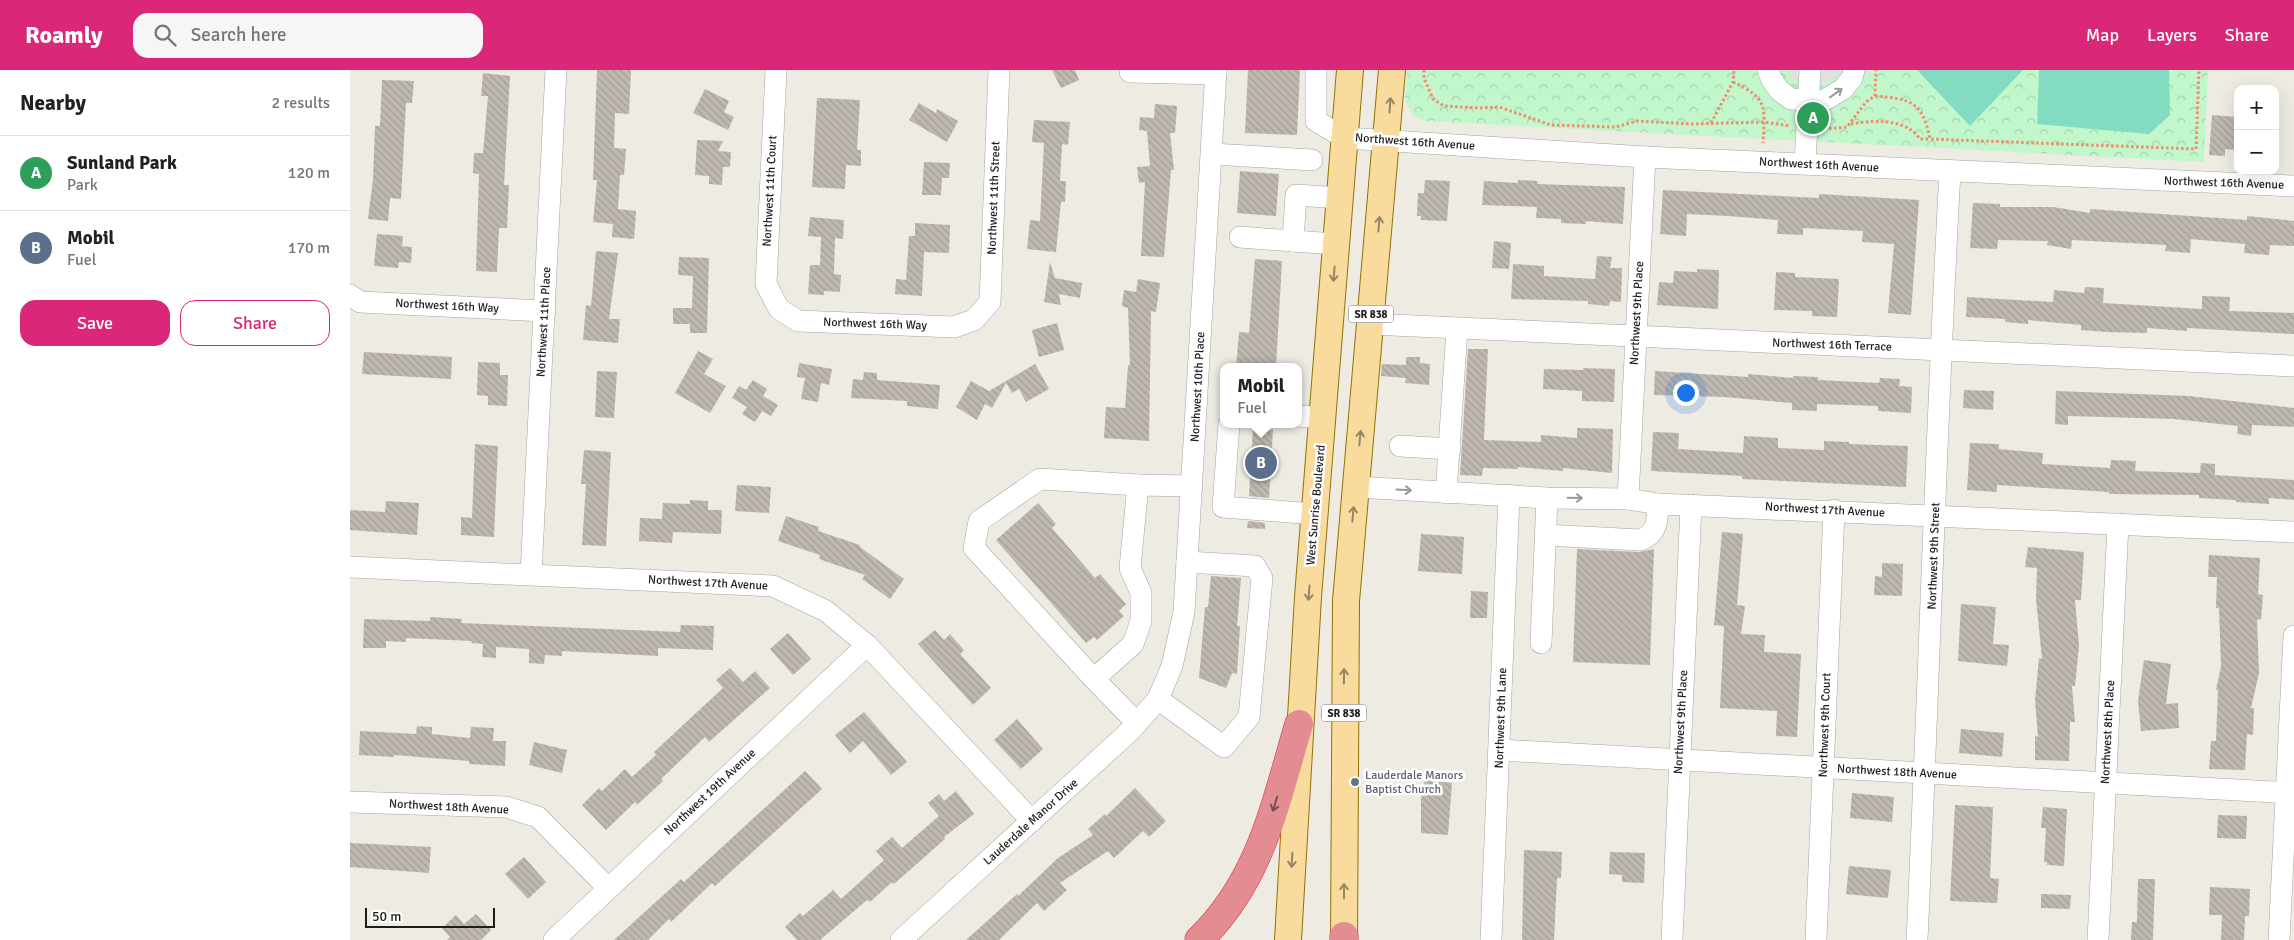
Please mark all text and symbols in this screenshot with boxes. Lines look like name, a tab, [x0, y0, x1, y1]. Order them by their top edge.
search box	[133, 13, 483, 58]
text: Roamly	[25, 20, 103, 50]
icon: search	[151, 21, 179, 49]
text: Search here	[191, 23, 287, 47]
text: Map	[2086, 24, 2119, 46]
text: Layers	[2147, 24, 2197, 46]
text: Share	[2225, 24, 2269, 46]
map controls	[2234, 85, 2279, 175]
button: +	[2234, 85, 2279, 130]
one-way arrow	[1829, 88, 1843, 98]
text: Nearby	[20, 90, 86, 116]
text: 2 results	[271, 93, 330, 113]
one-way arrow	[1385, 98, 1394, 114]
pin: A	[1797, 99, 1829, 137]
street label: Northwest 16th Avenue	[1355, 130, 1475, 154]
button: −	[2234, 130, 2279, 175]
street label: Northwest 11th Court	[760, 135, 780, 247]
street label: Northwest 11th Street	[985, 141, 1003, 255]
text: Sunland Park	[67, 151, 177, 175]
street label: Northwest 16th Avenue	[1759, 154, 1879, 176]
text: A	[31, 163, 41, 183]
text: 120 m	[288, 163, 330, 183]
street label: Northwest 16th Avenue	[2164, 173, 2284, 193]
text: Park	[67, 175, 98, 195]
one-way arrow	[1374, 217, 1384, 233]
text: Mobil	[67, 226, 115, 250]
text: B	[31, 238, 41, 258]
text: 170 m	[288, 238, 330, 258]
text: Fuel	[67, 250, 96, 270]
street label: Northwest 9th Place	[1627, 261, 1647, 365]
street label: Northwest 11th Place	[534, 266, 554, 378]
one-way arrow	[1329, 266, 1339, 282]
street label: Northwest 16th Way	[395, 296, 500, 316]
button: Save	[20, 300, 170, 346]
button: Share	[180, 300, 330, 346]
road number: SR 838	[1348, 305, 1394, 322]
street label: Northwest 16th Way	[823, 315, 928, 333]
street label: Northwest 10th Place	[1188, 331, 1208, 443]
street label: Northwest 16th Terrace	[1772, 335, 1892, 355]
popup	[1220, 363, 1302, 428]
text: Mobil	[1237, 374, 1285, 398]
your location	[1673, 380, 1699, 406]
text: Fuel	[1237, 398, 1267, 418]
one-way arrow	[1355, 431, 1365, 447]
pin: B	[1245, 444, 1277, 482]
street label: West Sunrise Boulevard	[1303, 444, 1329, 566]
one-way arrow	[1396, 485, 1412, 494]
one-way arrow	[1566, 493, 1583, 503]
street label: Northwest 17th Avenue	[1765, 499, 1885, 521]
street label: Northwest 9th Street	[1925, 502, 1943, 610]
one-way arrow	[1349, 506, 1358, 522]
street label: Northwest 17th Avenue	[648, 572, 768, 594]
one-way arrow	[1304, 585, 1313, 601]
street label: Northwest 9th Lane	[1492, 667, 1510, 769]
one-way arrow	[1340, 669, 1349, 685]
street label: Northwest 9th Place	[1671, 670, 1691, 774]
street label: Northwest 9th Court	[1816, 672, 1834, 778]
street label: Northwest 8th Place	[2098, 680, 2118, 784]
road number: SR 838	[1322, 704, 1366, 721]
street label: Northwest 19th Avenue	[661, 746, 759, 838]
street label: Northwest 18th Avenue	[1837, 761, 1957, 783]
place label: Lauderdale Manors Baptist Church	[1365, 768, 1463, 797]
street label: Lauderdale Manor Drive	[980, 775, 1082, 869]
marker: Lauderdale Manors Baptist Church	[1349, 776, 1361, 788]
street label: Northwest 18th Avenue	[389, 796, 509, 818]
one-way arrow	[1269, 796, 1279, 812]
one-way arrow	[1288, 852, 1297, 868]
one-way arrow	[1339, 884, 1349, 900]
scale bar	[365, 905, 495, 928]
text: 50 m	[372, 908, 401, 925]

